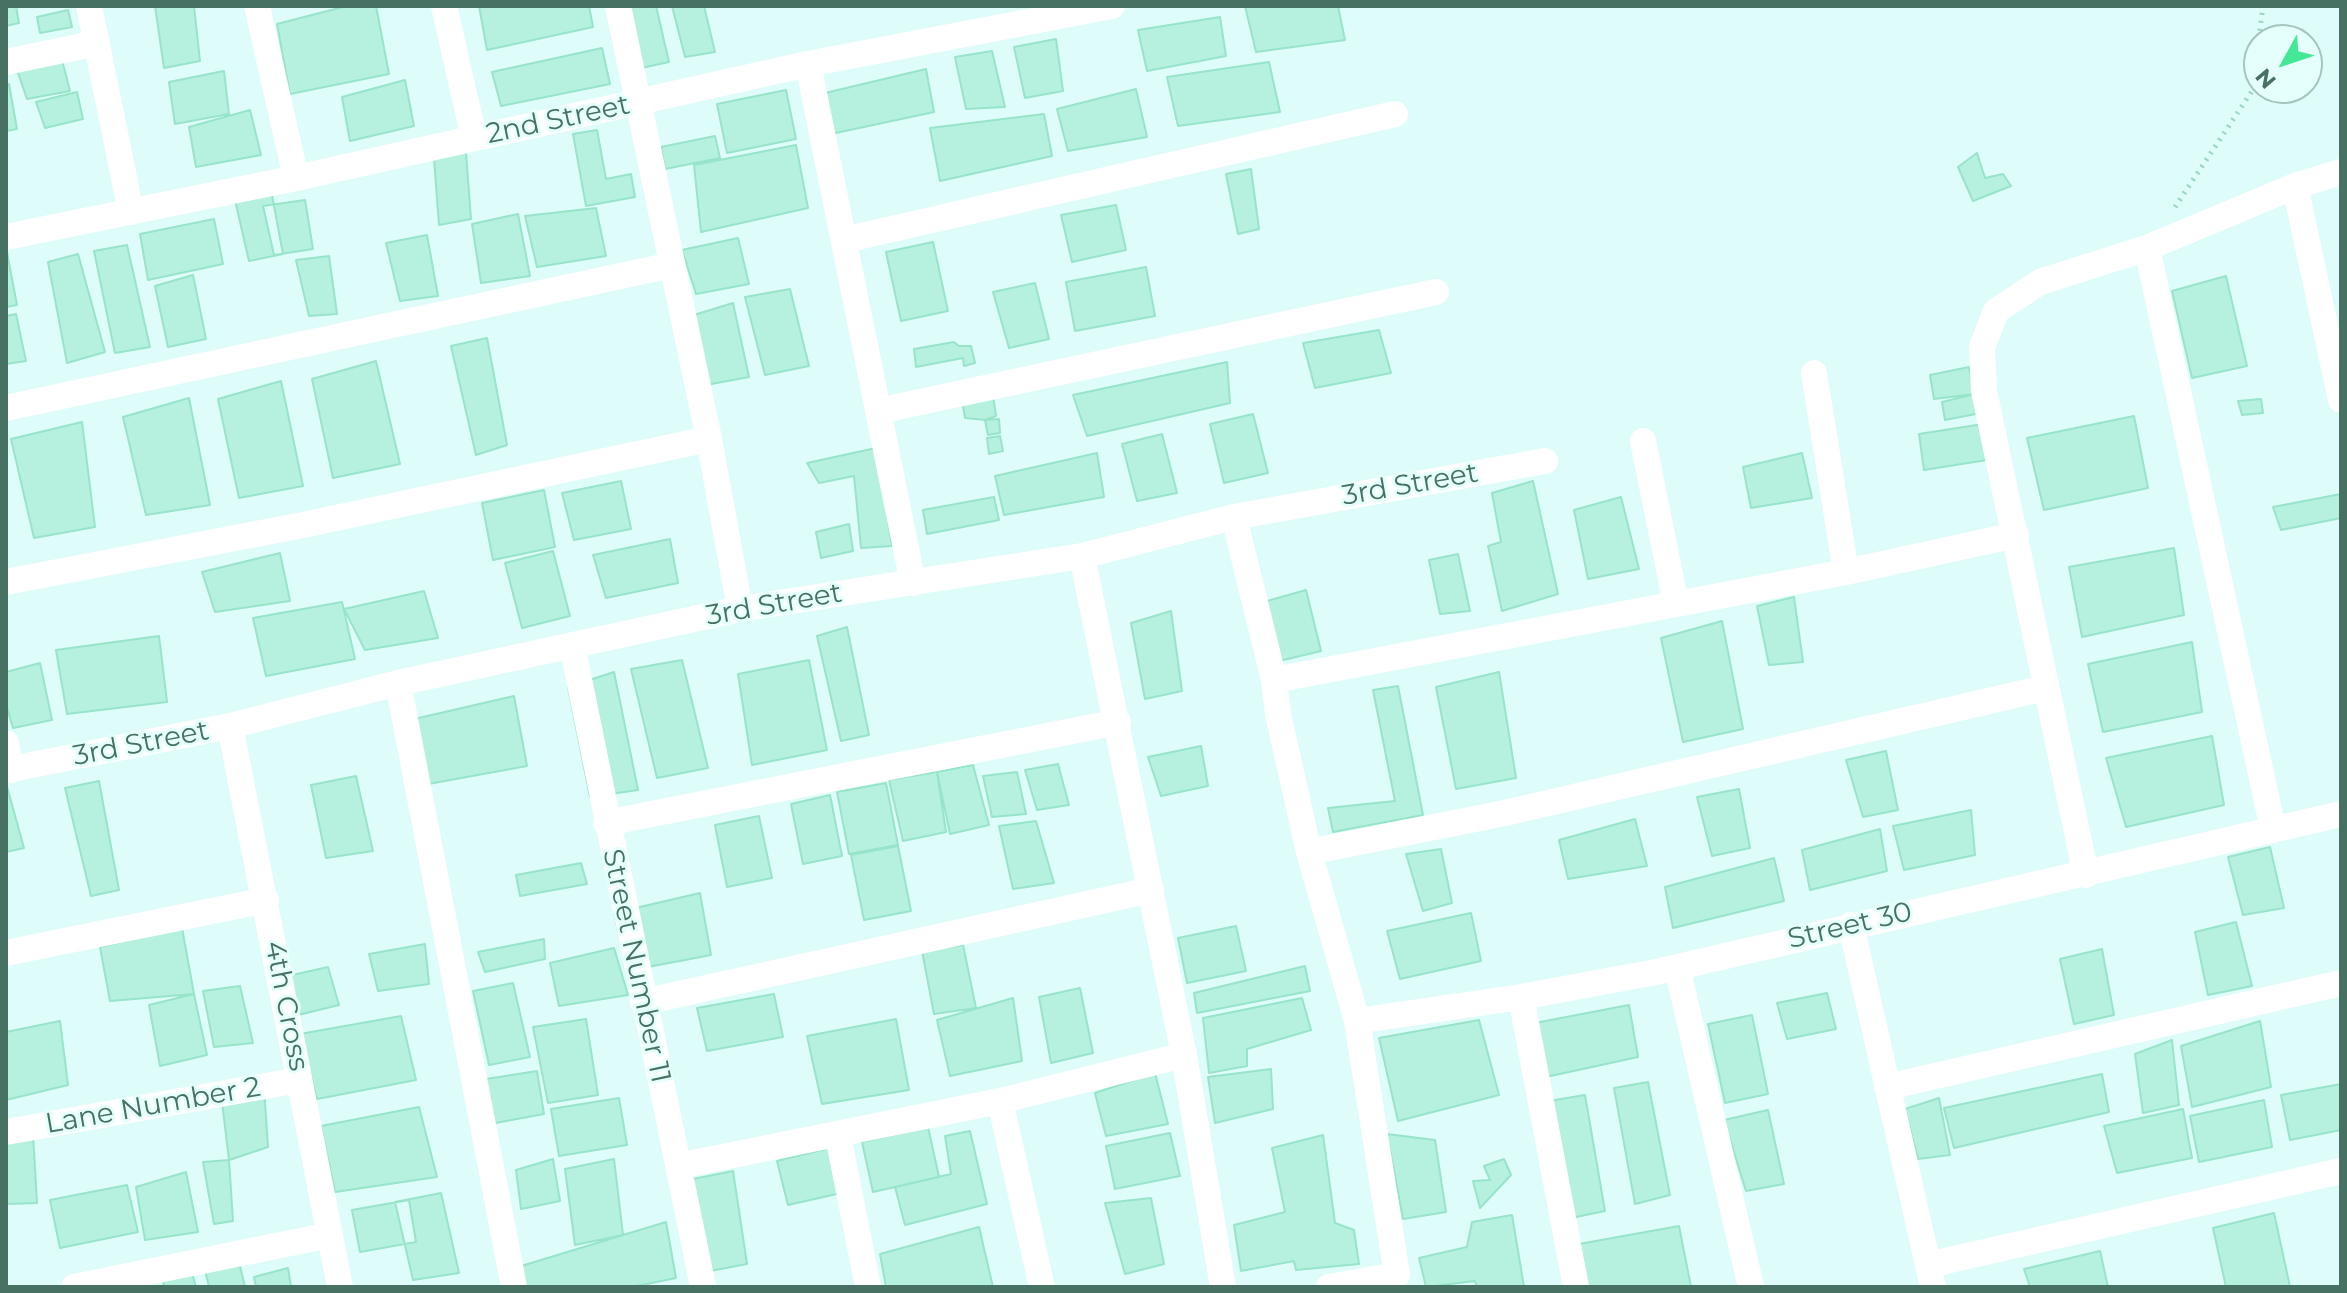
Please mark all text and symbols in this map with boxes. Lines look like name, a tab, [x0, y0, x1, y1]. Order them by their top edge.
north arrow	[2243, 24, 2323, 104]
text: N	[2250, 63, 2282, 94]
street label: 2nd Street	[483, 88, 633, 152]
street label: 3rd Street	[1339, 457, 1481, 513]
street label: 3rd Street	[703, 577, 845, 633]
street label: 3rd Street	[70, 714, 212, 774]
street label: Street Number 11	[595, 846, 677, 1086]
street label: Street 30	[1785, 895, 1915, 957]
street label: 4th Cross	[257, 938, 315, 1074]
street label: Lane Number 2	[43, 1071, 263, 1141]

